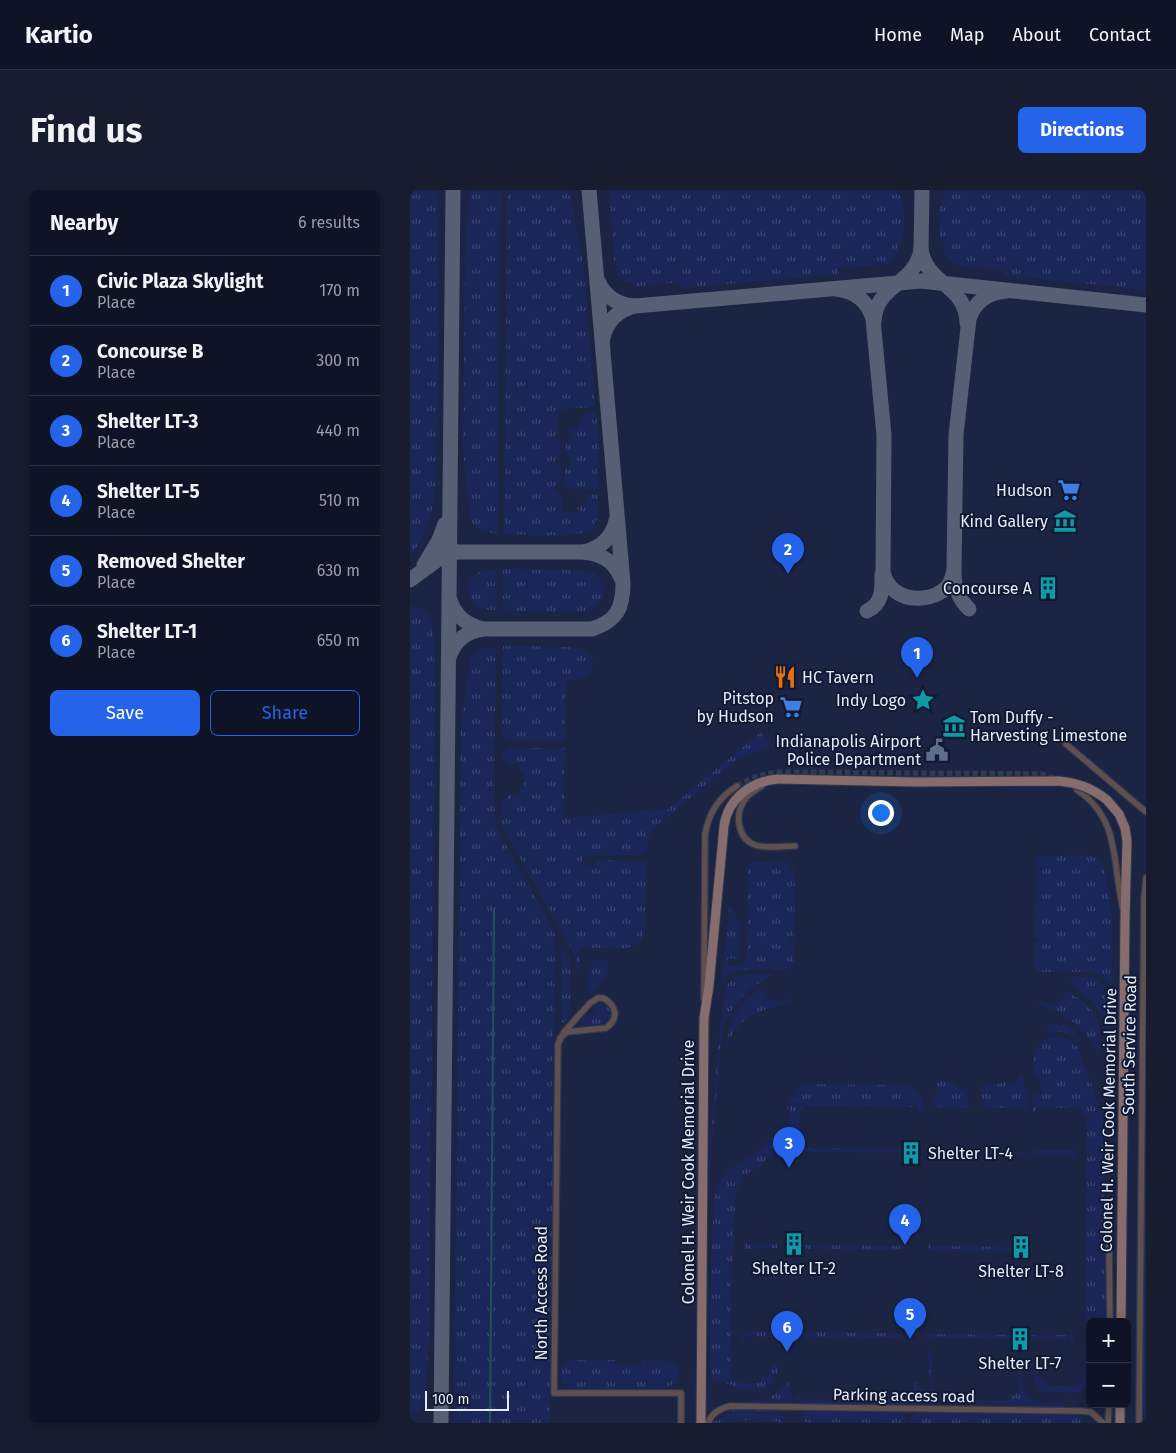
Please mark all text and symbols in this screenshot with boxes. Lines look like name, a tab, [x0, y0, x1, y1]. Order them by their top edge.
text: Kartio	[25, 21, 93, 49]
text: Home	[874, 24, 922, 46]
text: Map	[950, 24, 984, 46]
text: About	[1012, 24, 1061, 46]
text: Contact	[1089, 24, 1151, 46]
button: Directions	[1018, 107, 1146, 153]
text: Find us	[30, 109, 142, 151]
text: Nearby	[50, 210, 118, 236]
text: 6 results	[298, 213, 360, 232]
text: Civic Plaza Skylight	[97, 270, 263, 293]
text: 1	[62, 281, 70, 300]
text: 170 m	[319, 281, 360, 300]
text: Place	[97, 293, 136, 312]
text: Concourse B	[97, 340, 204, 363]
text: 2	[62, 351, 70, 370]
text: 300 m	[316, 351, 360, 370]
text: Place	[97, 363, 136, 382]
text: Shelter LT-3	[97, 410, 198, 433]
text: 3	[62, 421, 70, 440]
text: 440 m	[316, 421, 360, 440]
text: Place	[97, 433, 136, 452]
supermarket icon: Hudson	[1056, 477, 1082, 503]
text: Shelter LT-5	[97, 480, 200, 503]
place label: Hudson	[996, 481, 1052, 500]
text: 4	[61, 491, 71, 510]
text: 510 m	[319, 491, 360, 510]
text: Place	[97, 503, 136, 522]
museum icon: Kind Gallery	[1052, 508, 1078, 534]
place label: Kind Gallery	[960, 512, 1048, 531]
pin: 2	[772, 533, 804, 574]
text: Removed Shelter	[97, 550, 245, 573]
text: 5	[62, 561, 70, 580]
text: 630 m	[317, 561, 360, 580]
text: Place	[97, 573, 136, 592]
building icon: Concourse A	[1035, 575, 1061, 601]
place label: Concourse A	[943, 579, 1033, 598]
text: Shelter LT-1	[97, 620, 197, 643]
text: 6	[61, 631, 71, 650]
text: 650 m	[317, 631, 360, 650]
pin: 1	[901, 637, 933, 678]
text: Place	[97, 643, 136, 662]
restaurant icon: HC Tavern	[772, 664, 798, 690]
place label: HC Tavern	[802, 668, 874, 687]
place icon: Indy Logo	[910, 687, 936, 713]
place label: Pitstop by Hudson	[696, 689, 774, 726]
button: Save	[50, 690, 200, 736]
button: Share	[210, 690, 360, 736]
place label: Indy Logo	[836, 691, 906, 710]
supermarket icon: Pitstop by Hudson	[778, 694, 804, 720]
place label: Tom Duffy - Harvesting Limestone	[970, 708, 1127, 745]
museum icon: Tom Duffy - Harvesting Limestone	[941, 713, 967, 739]
place label: Indianapolis Airport Police Department	[776, 732, 921, 769]
public building icon: Indianapolis Airport Police Department	[924, 737, 950, 763]
your location	[868, 800, 894, 826]
street label: South Service Road	[1119, 975, 1140, 1115]
street label: Colonel H. Weir Cook Memorial Drive	[1097, 988, 1120, 1252]
street label: Colonel H. Weir Cook Memorial Drive	[679, 1040, 698, 1304]
pin: 3	[773, 1127, 805, 1168]
building icon: Shelter LT-4	[898, 1140, 924, 1166]
place label: Shelter LT-4	[928, 1144, 1014, 1163]
pin: 4	[889, 1204, 921, 1245]
street label: North Access Road	[532, 1226, 551, 1360]
building icon: Shelter LT-2	[781, 1231, 807, 1257]
building icon: Shelter LT-8	[1008, 1234, 1034, 1260]
place label: Shelter LT-2	[752, 1259, 836, 1278]
place label: Shelter LT-8	[978, 1262, 1064, 1281]
pin: 5	[894, 1298, 926, 1339]
pin: 6	[771, 1311, 803, 1352]
map controls	[1086, 1318, 1131, 1408]
button: +	[1086, 1318, 1131, 1363]
building icon: Shelter LT-7	[1007, 1326, 1033, 1352]
place label: Shelter LT-7	[979, 1354, 1061, 1373]
button: −	[1086, 1363, 1131, 1408]
street label: Parking access road	[833, 1385, 975, 1406]
scale bar	[425, 1388, 509, 1411]
text: 100 m	[432, 1391, 469, 1408]

